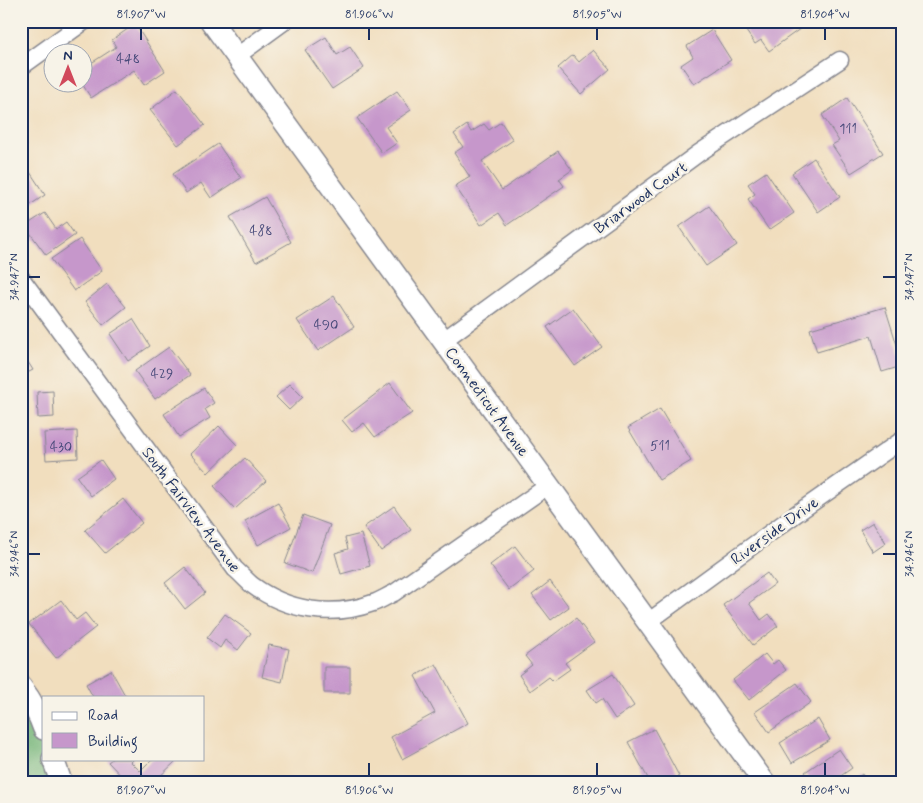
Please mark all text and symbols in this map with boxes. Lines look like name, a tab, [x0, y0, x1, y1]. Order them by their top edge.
text: 81.907°W	[116, 7, 166, 23]
text: 81.906°W	[345, 7, 393, 23]
text: 81.905°W	[572, 7, 622, 23]
text: 81.904°W	[800, 7, 850, 23]
north arrow	[42, 42, 92, 92]
text: N	[63, 47, 73, 65]
house number: 448	[116, 50, 140, 68]
house number: 111	[839, 120, 857, 138]
street label: Briarwood Court	[590, 157, 692, 239]
house number: 488	[249, 222, 273, 240]
text: 34.947°N	[7, 253, 23, 301]
text: 34.947°N	[902, 253, 918, 301]
house number: 490	[314, 316, 338, 334]
street label: Connecticut Avenue	[440, 343, 534, 461]
house number: 429	[151, 365, 173, 383]
house number: 511	[650, 437, 670, 455]
house number: 430	[50, 438, 72, 456]
street label: South Fairview Avenue	[137, 443, 245, 577]
street label: Riverside Drive	[727, 492, 823, 570]
text: 34.946°N	[7, 531, 23, 577]
text: 34.946°N	[902, 531, 918, 577]
legend	[42, 696, 205, 760]
text: Road	[88, 706, 118, 726]
text: Building	[88, 732, 138, 753]
text: 81.907°W	[116, 783, 166, 799]
text: 81.906°W	[345, 783, 393, 799]
text: 81.905°W	[572, 783, 622, 799]
text: 81.904°W	[800, 783, 850, 799]

